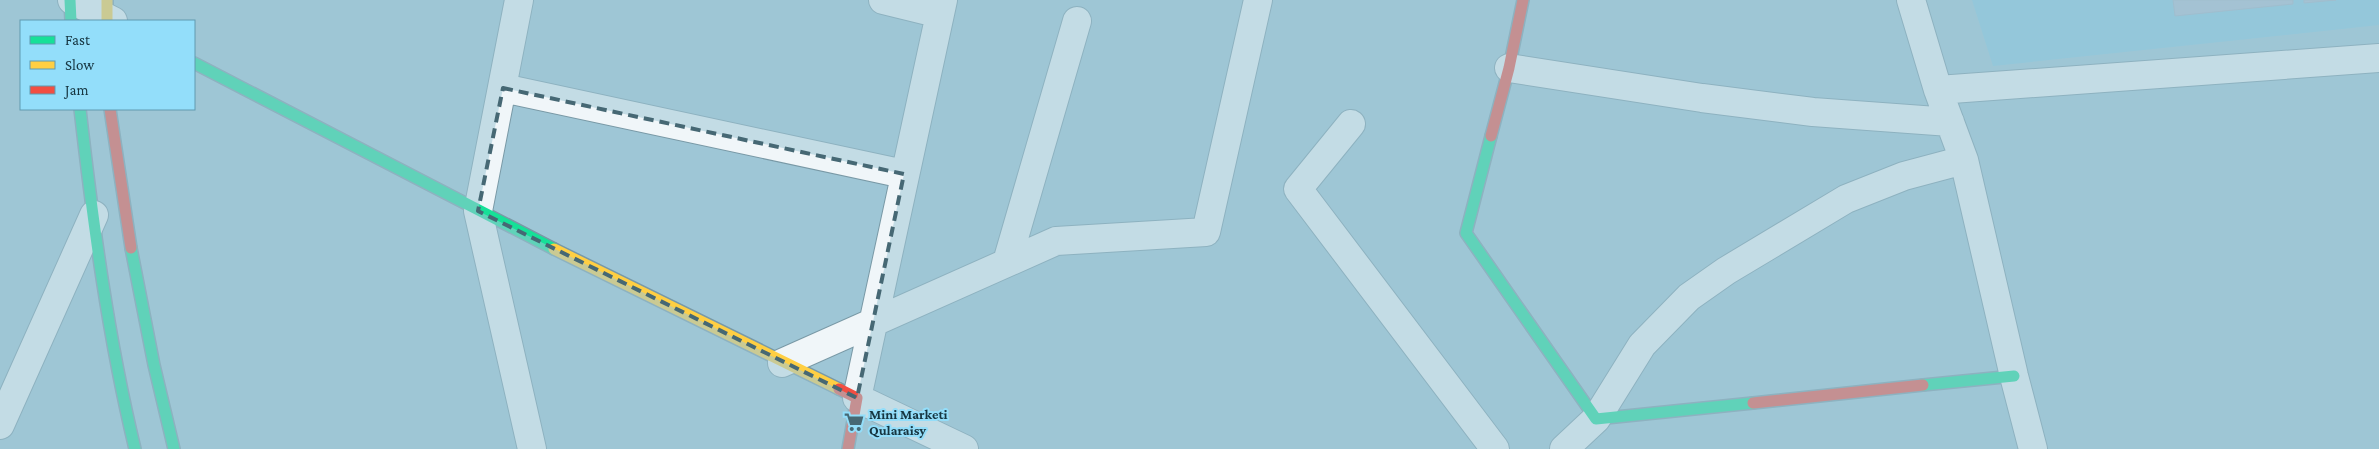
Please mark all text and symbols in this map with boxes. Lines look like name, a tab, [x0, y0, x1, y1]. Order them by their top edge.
legend	[20, 20, 195, 110]
text: Fast	[65, 32, 91, 48]
text: Slow	[65, 57, 95, 73]
text: Jam	[63, 82, 88, 99]
place label: Mini Marketi Qularaisy	[869, 406, 948, 438]
supermarket icon: Mini Marketi Qularaisy	[843, 411, 865, 433]

